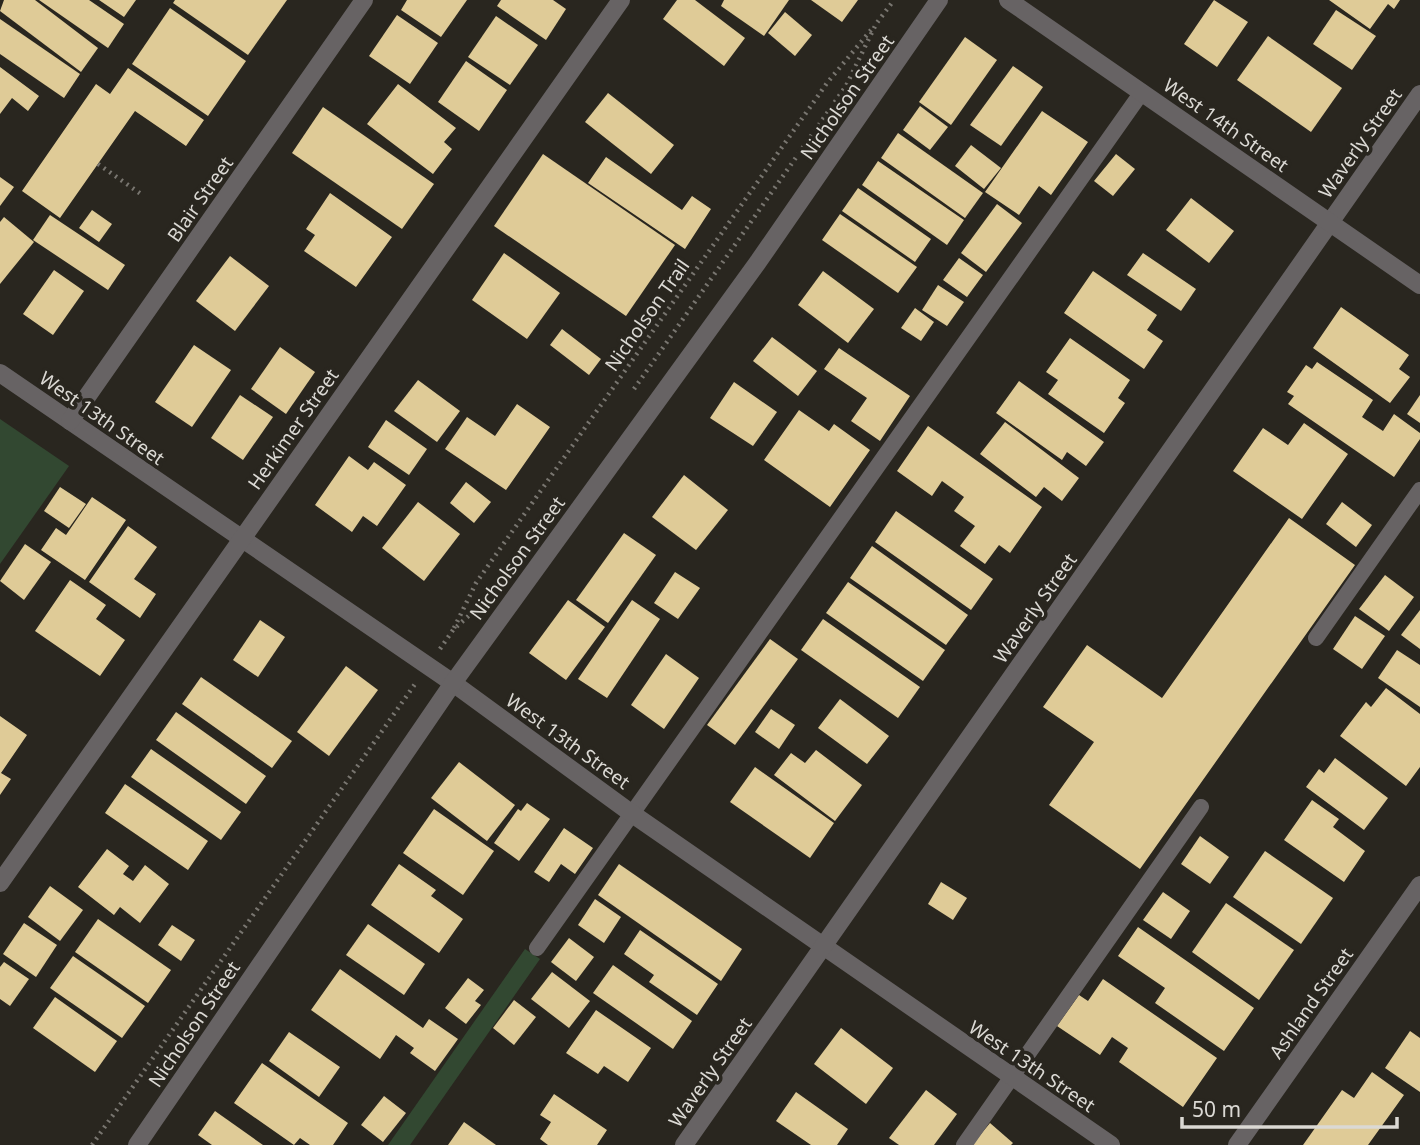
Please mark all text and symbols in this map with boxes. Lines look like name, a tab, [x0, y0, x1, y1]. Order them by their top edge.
street label: Nicholson Street	[794, 29, 900, 165]
street label: West 14th Street	[1158, 72, 1294, 178]
street label: Waverly Street	[1312, 83, 1408, 203]
street label: Blair Street	[161, 151, 239, 247]
street label: Nicholson Trail	[599, 254, 695, 376]
street label: Herkimer Street	[242, 363, 344, 495]
street label: West 13th Street	[34, 365, 170, 471]
street label: Nicholson Street	[463, 491, 571, 625]
street label: Waverly Street	[987, 548, 1083, 668]
street label: West 13th Street	[501, 687, 635, 795]
street label: Ashland Street	[1263, 942, 1359, 1064]
street label: Nicholson Street	[142, 956, 246, 1092]
street label: Waverly Street	[662, 1012, 758, 1132]
street label: West 13th Street	[964, 1014, 1100, 1118]
scale bar	[1182, 1086, 1397, 1130]
text: 50 m	[1192, 1095, 1241, 1123]

